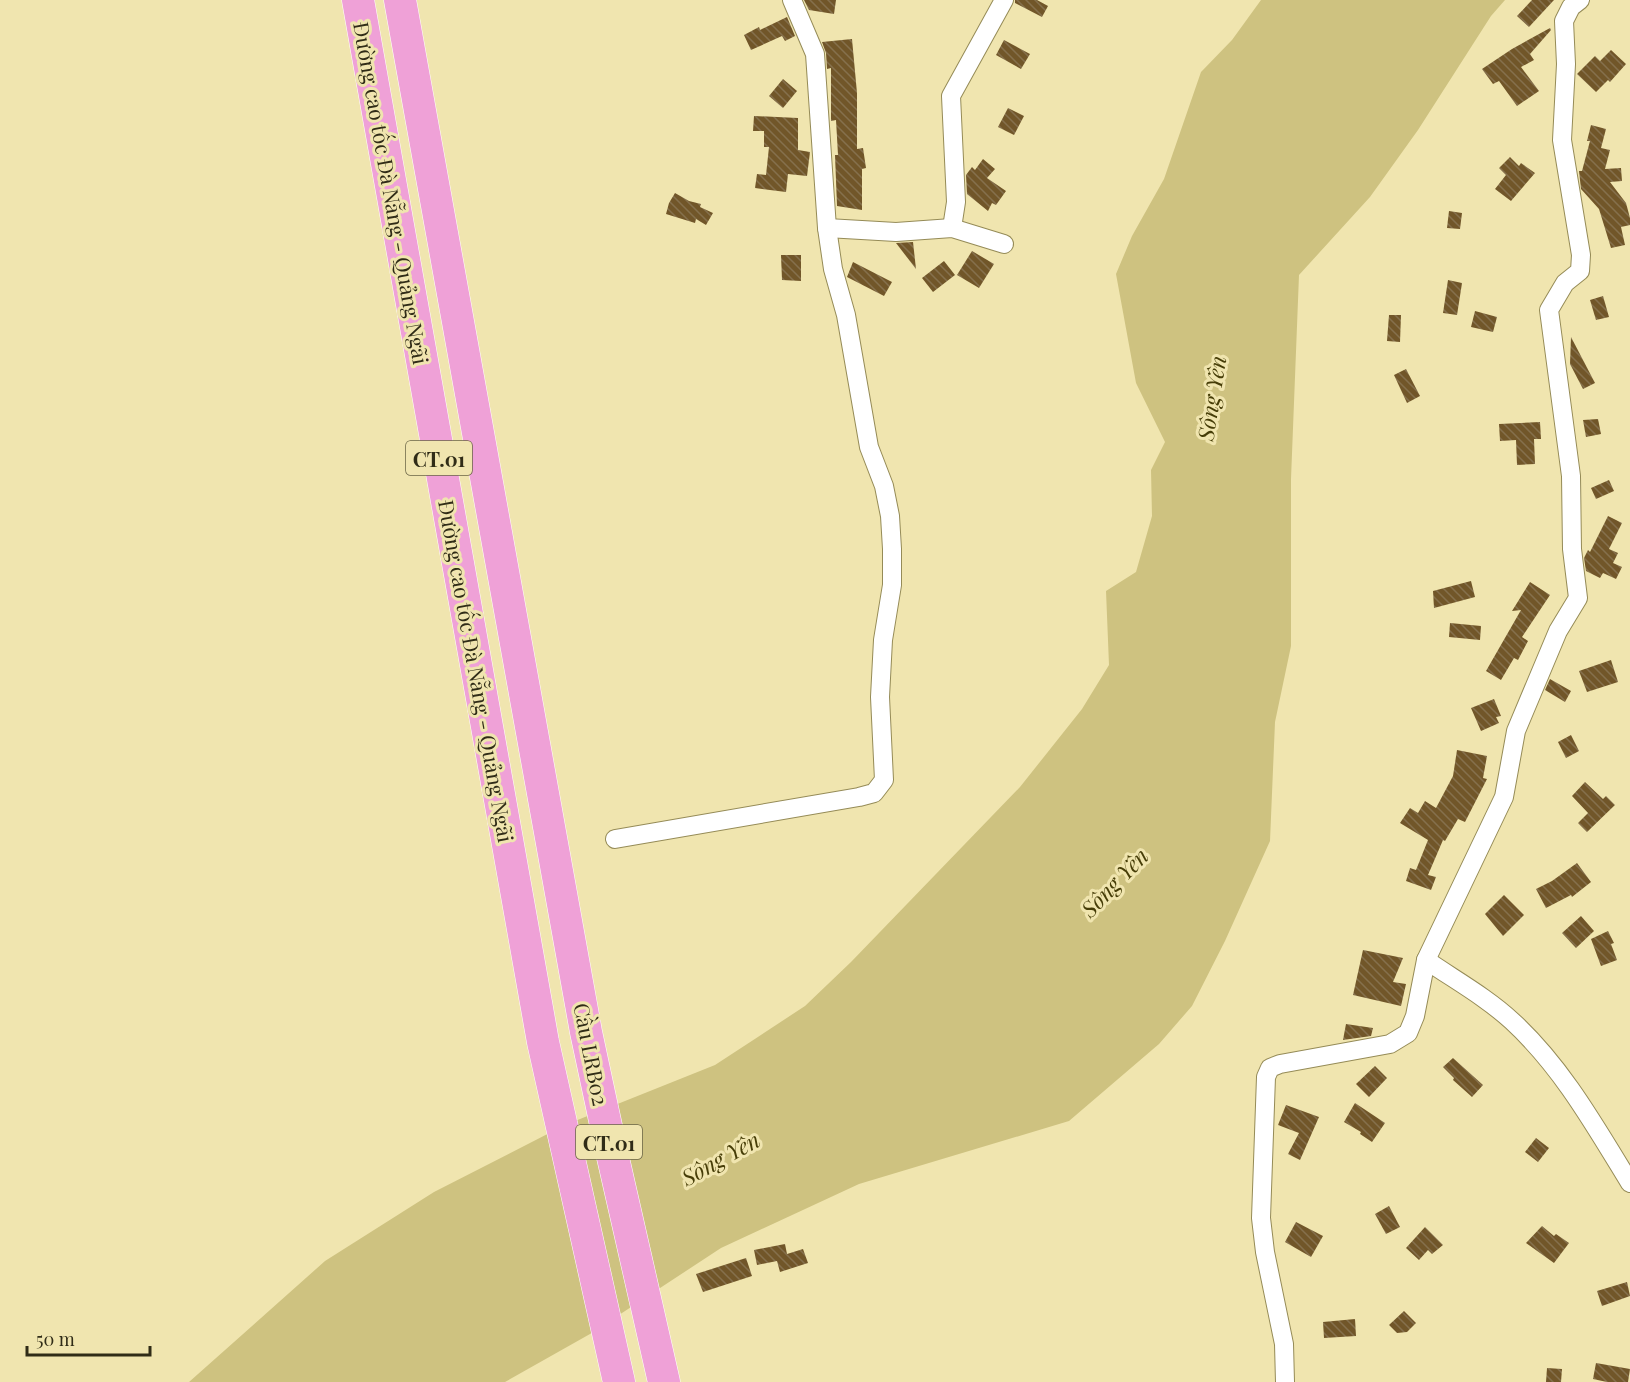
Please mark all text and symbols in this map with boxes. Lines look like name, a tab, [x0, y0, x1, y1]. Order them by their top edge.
street label: Đường cao tốc Đà Nẵng - Quảng Ngãi	[348, 19, 436, 367]
water label: Sông Yên	[1189, 353, 1233, 444]
road number: CT.01	[406, 441, 472, 475]
street label: Đường cao tốc Đà Nẵng - Quảng Ngãi	[433, 497, 521, 845]
water label: Sông Yên	[1073, 841, 1155, 924]
street label: Cầu LRB02	[568, 1000, 616, 1108]
water label: Sông Yên	[674, 1124, 765, 1192]
road number: CT.01	[576, 1125, 642, 1159]
scale bar	[27, 1319, 150, 1357]
text: 50 m	[36, 1327, 75, 1351]

